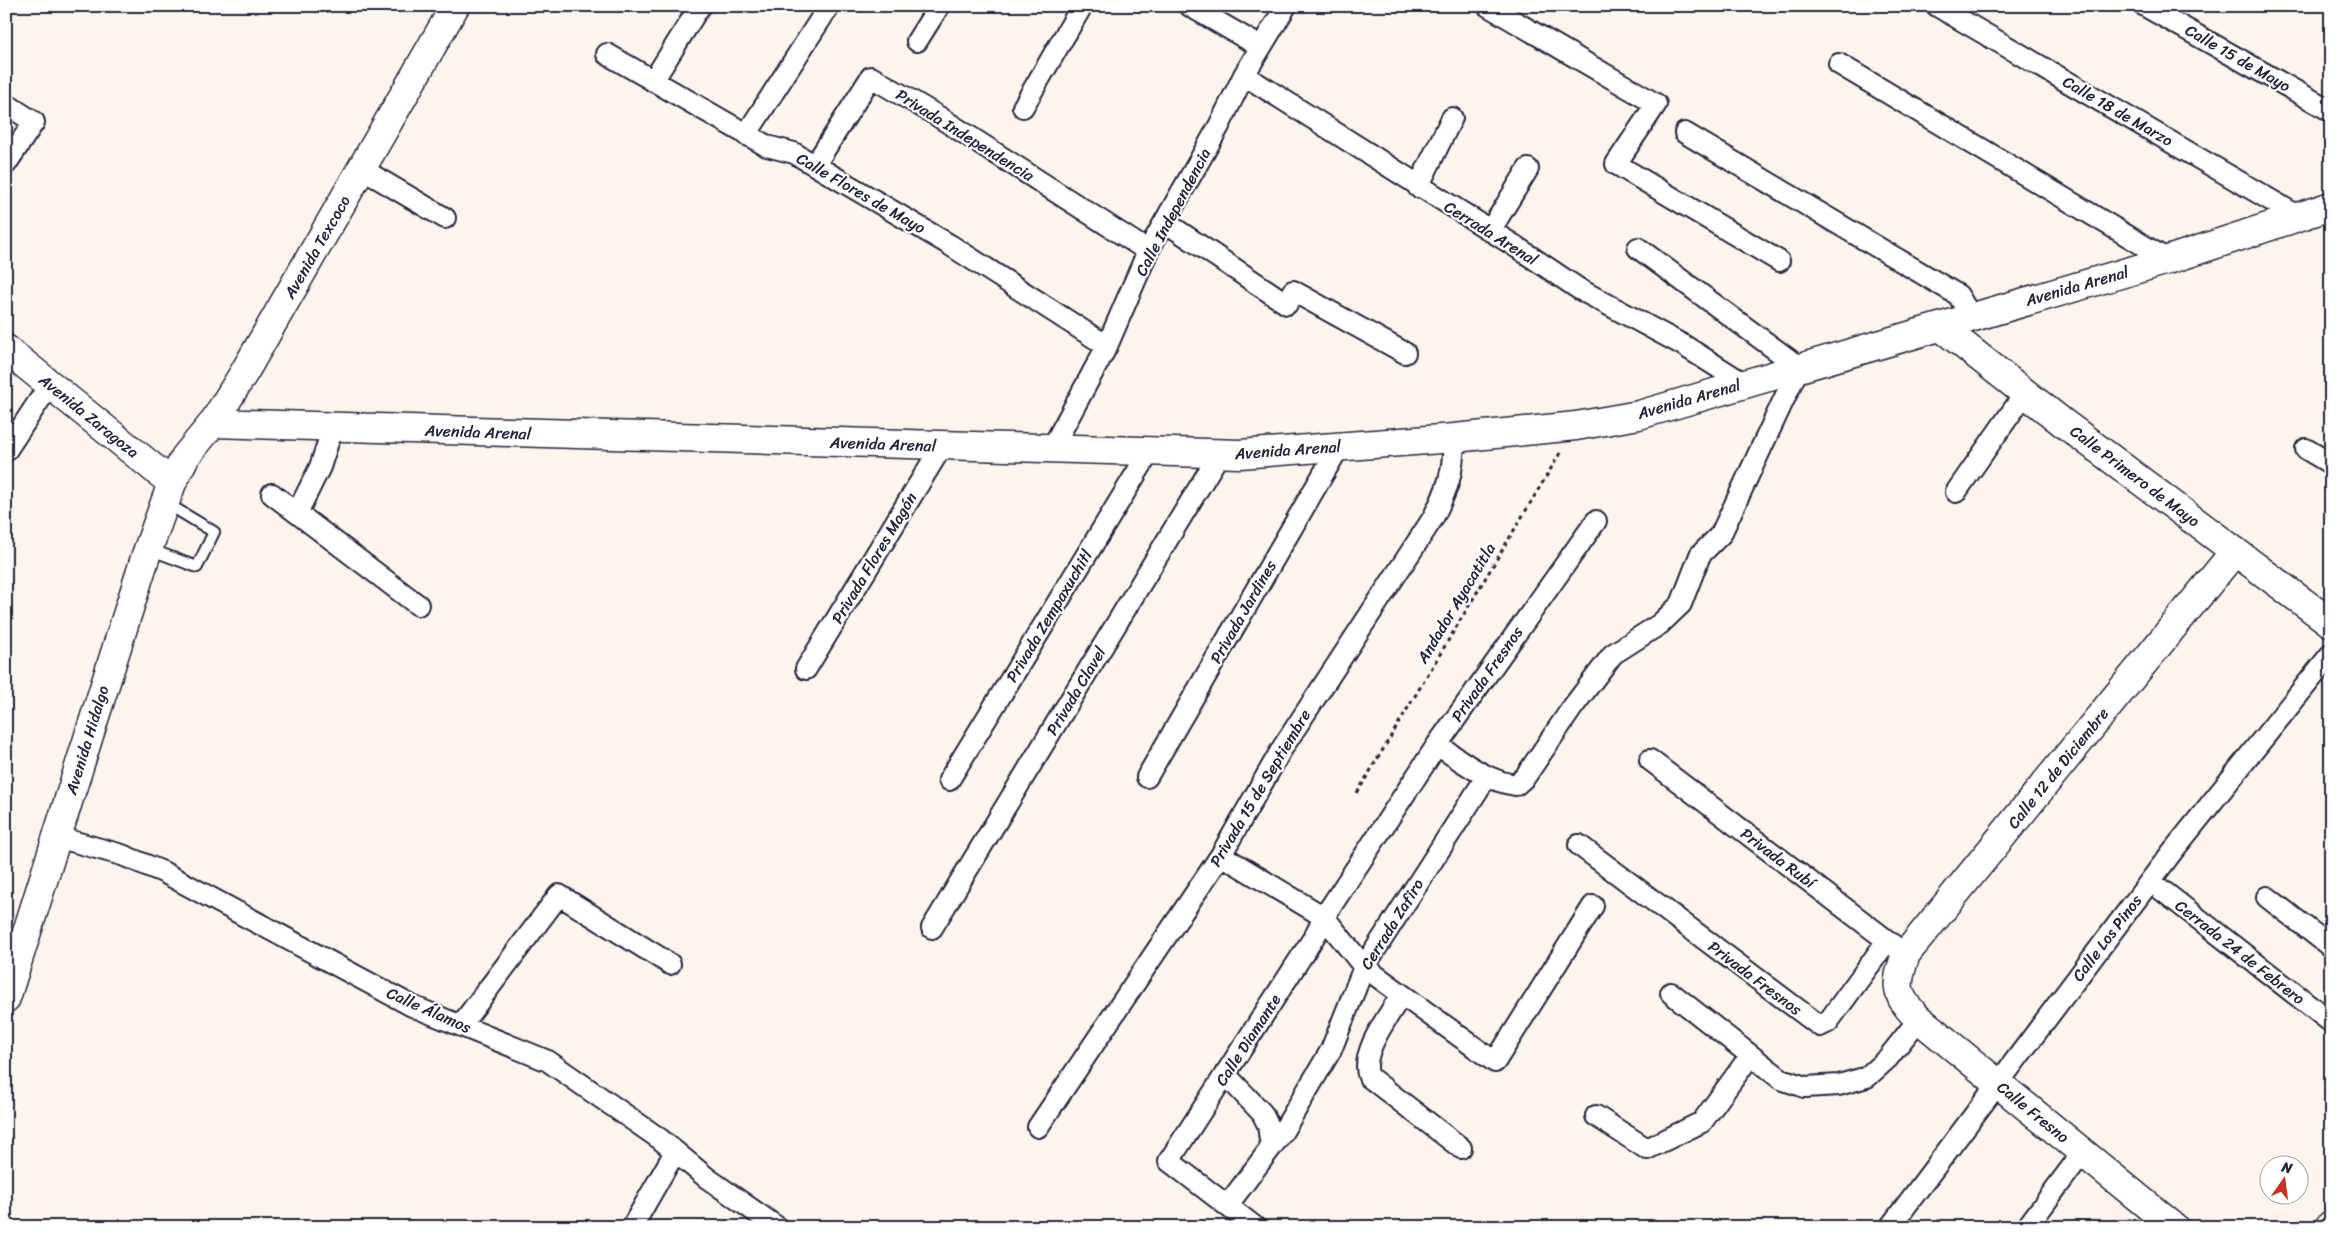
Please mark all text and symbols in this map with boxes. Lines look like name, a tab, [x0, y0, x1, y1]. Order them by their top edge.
street label: Calle 15 de Mayo	[2180, 16, 2296, 100]
street label: Calle 18 de Marzo	[2057, 67, 2179, 155]
street label: Privada Independencia	[890, 81, 1041, 190]
street label: Calle Independencia	[1127, 143, 1219, 281]
street label: Calle Flores de Mayo	[791, 144, 931, 242]
street label: Avenida Texcoco	[275, 190, 359, 305]
street label: Cerrada Arenal	[1438, 192, 1544, 274]
street label: Avenida Arenal	[2021, 257, 2133, 315]
street label: Avenida Zaragoza	[31, 365, 146, 466]
street label: Avenida Arenal	[1633, 370, 1745, 428]
street label: Avenida Arenal	[423, 416, 532, 448]
street label: Calle Primero de Mayo	[2064, 417, 2206, 535]
street label: Avenida Arenal	[828, 428, 937, 460]
street label: Avenida Arenal	[1233, 432, 1342, 468]
street label: Privada Flores Magón	[823, 486, 925, 630]
street label: Andador Ayacatitla	[1408, 537, 1504, 670]
street label: Privada Zempaxuchitl	[998, 543, 1101, 688]
street label: Privada Jardines	[1202, 554, 1285, 669]
street label: Privada Fresnos	[1443, 619, 1531, 728]
street label: Privada Clavel	[1038, 640, 1114, 741]
street label: Avenida Hidalgo	[56, 682, 117, 799]
street label: Calle 12 de Diciembre	[2000, 701, 2116, 835]
street label: Privada 15 de Septiembre	[1201, 703, 1319, 873]
street label: Privada Rubí	[1734, 820, 1824, 898]
street label: Cerrada Zafiro	[1352, 873, 1432, 975]
street label: Calle Los Pinos	[2064, 888, 2150, 988]
street label: Cerrada 24 de Febrero	[2169, 892, 2311, 1012]
street label: Privada Fresnos	[1702, 933, 1809, 1024]
street label: Calle Álamos	[382, 978, 477, 1042]
street label: Calle Diamante	[1207, 988, 1289, 1092]
street label: Calle Fresno	[1990, 1073, 2076, 1151]
text: N	[2278, 1154, 2295, 1181]
north arrow	[2260, 1156, 2310, 1206]

